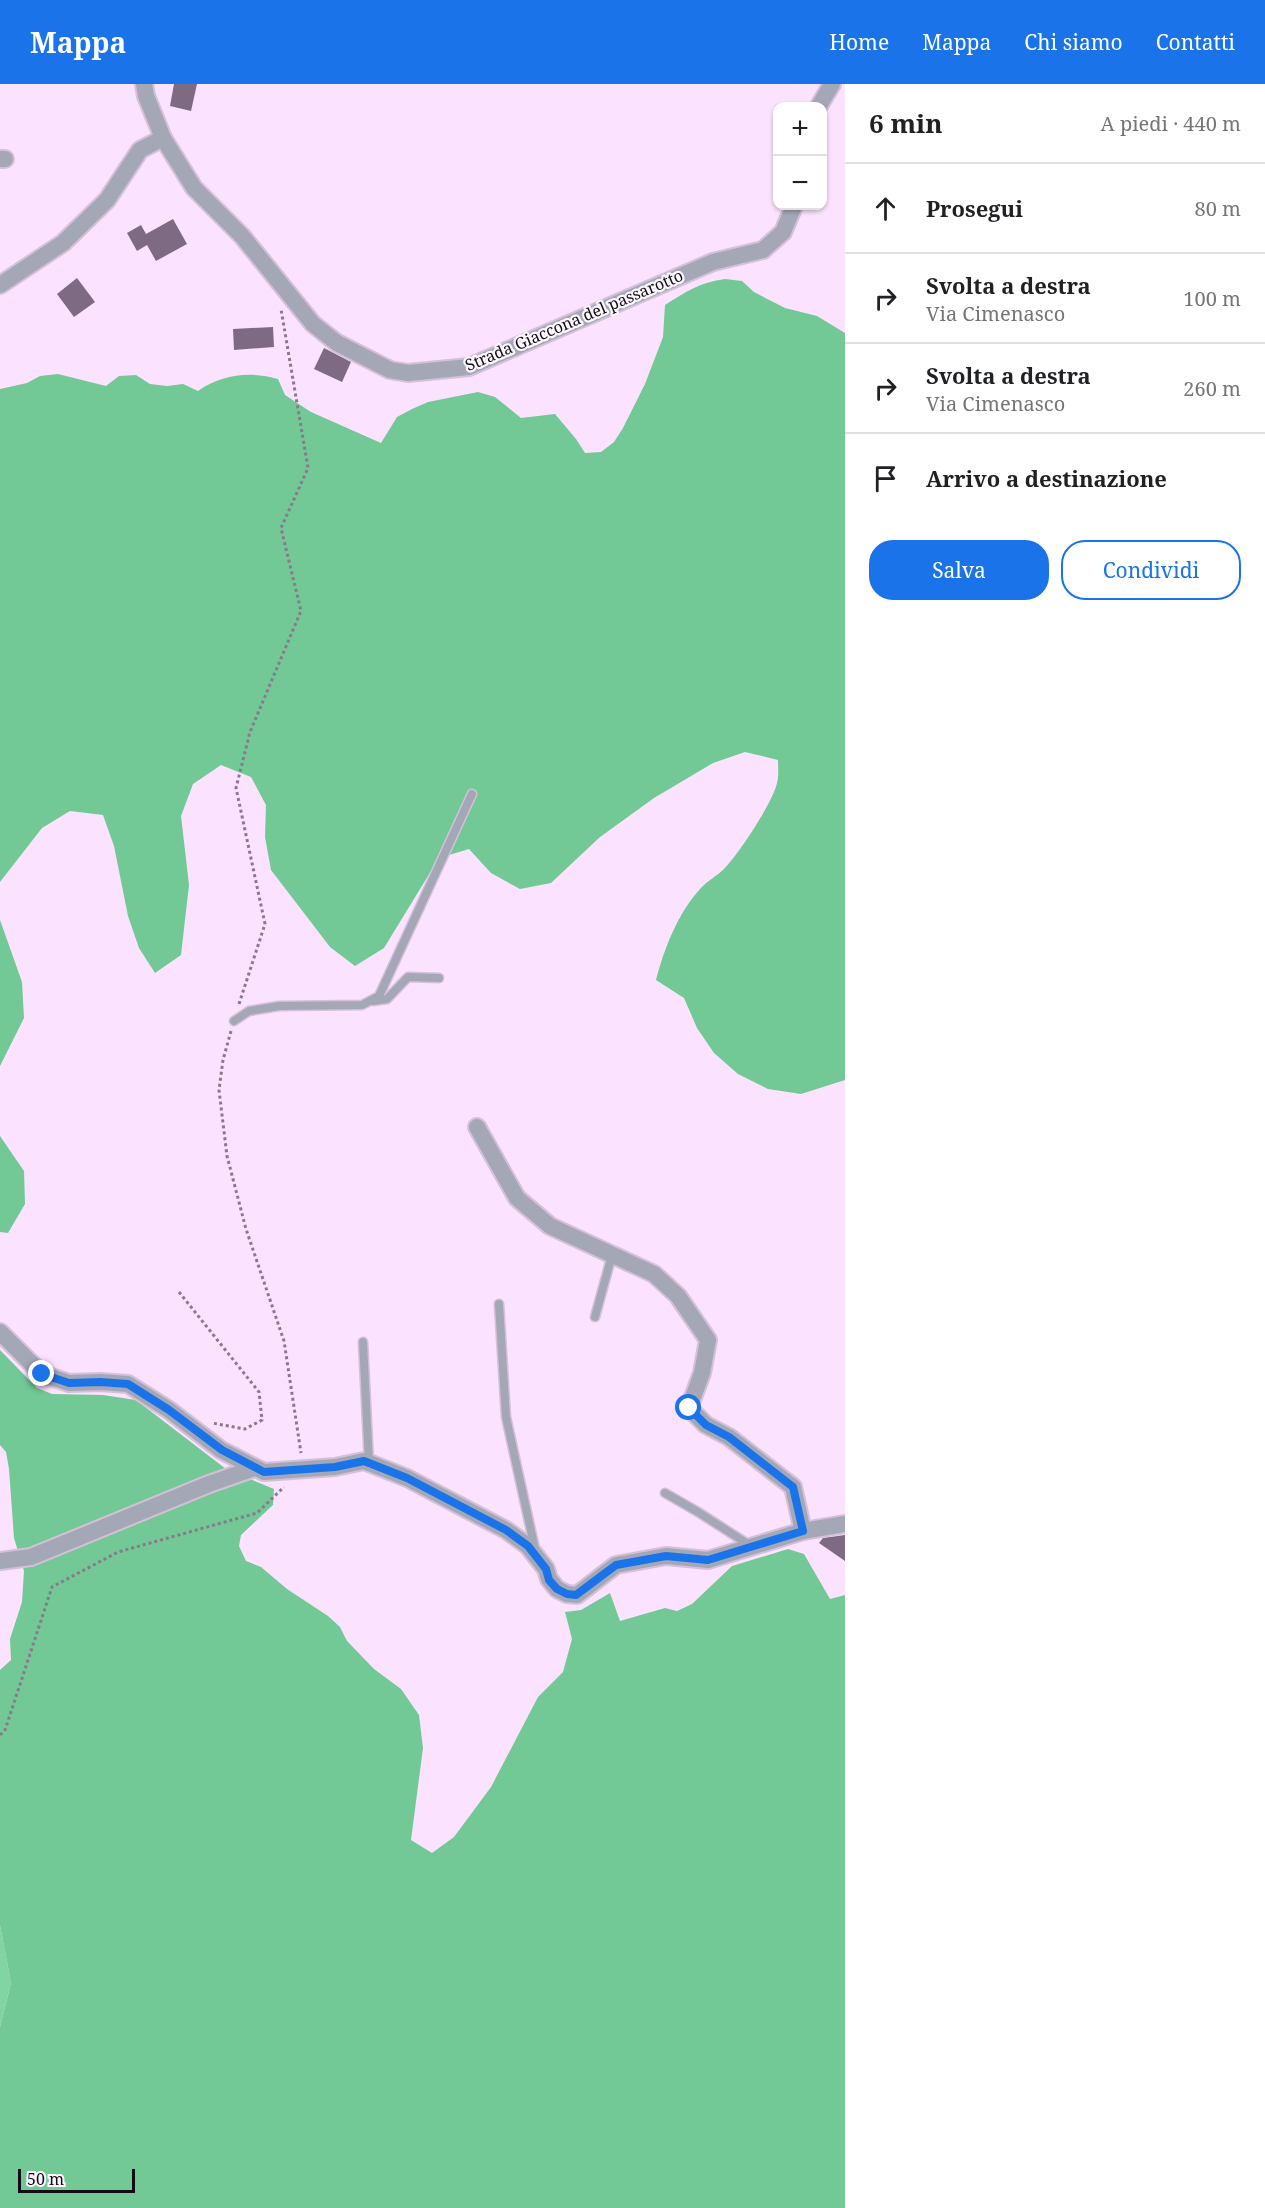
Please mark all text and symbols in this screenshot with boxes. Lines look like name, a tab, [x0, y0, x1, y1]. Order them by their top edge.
text: Mappa	[30, 23, 126, 61]
text: Home	[829, 28, 889, 56]
text: Mappa	[922, 28, 991, 56]
text: Chi siamo	[1024, 28, 1123, 56]
text: Contatti	[1156, 28, 1235, 56]
map controls	[773, 102, 827, 210]
button: +	[773, 102, 827, 156]
text: 6 min	[869, 105, 943, 141]
text: A piedi · 440 m	[1101, 110, 1241, 137]
button: −	[773, 156, 827, 210]
icon: ahead	[869, 192, 902, 225]
text: Prosegui	[926, 193, 1023, 223]
text: 80 m	[1195, 195, 1241, 222]
street label: Strada Giaccona del passarotto	[462, 264, 686, 376]
text: Svolta a destra	[926, 270, 1091, 300]
icon: right	[869, 282, 902, 315]
text: 100 m	[1183, 285, 1241, 312]
text: Via Cimenasco	[926, 300, 1065, 327]
text: Svolta a destra	[926, 360, 1091, 390]
icon: right	[869, 372, 902, 405]
text: 260 m	[1183, 375, 1241, 402]
text: Via Cimenasco	[926, 390, 1065, 417]
icon: arrive	[869, 462, 902, 495]
text: Arrivo a destinazione	[926, 463, 1167, 493]
button: Salva	[869, 540, 1049, 600]
button: Condividi	[1061, 540, 1241, 600]
route end	[28, 1360, 54, 1386]
route start	[675, 1394, 701, 1420]
scale bar	[18, 2166, 135, 2194]
text: 50 m	[27, 2168, 64, 2190]

